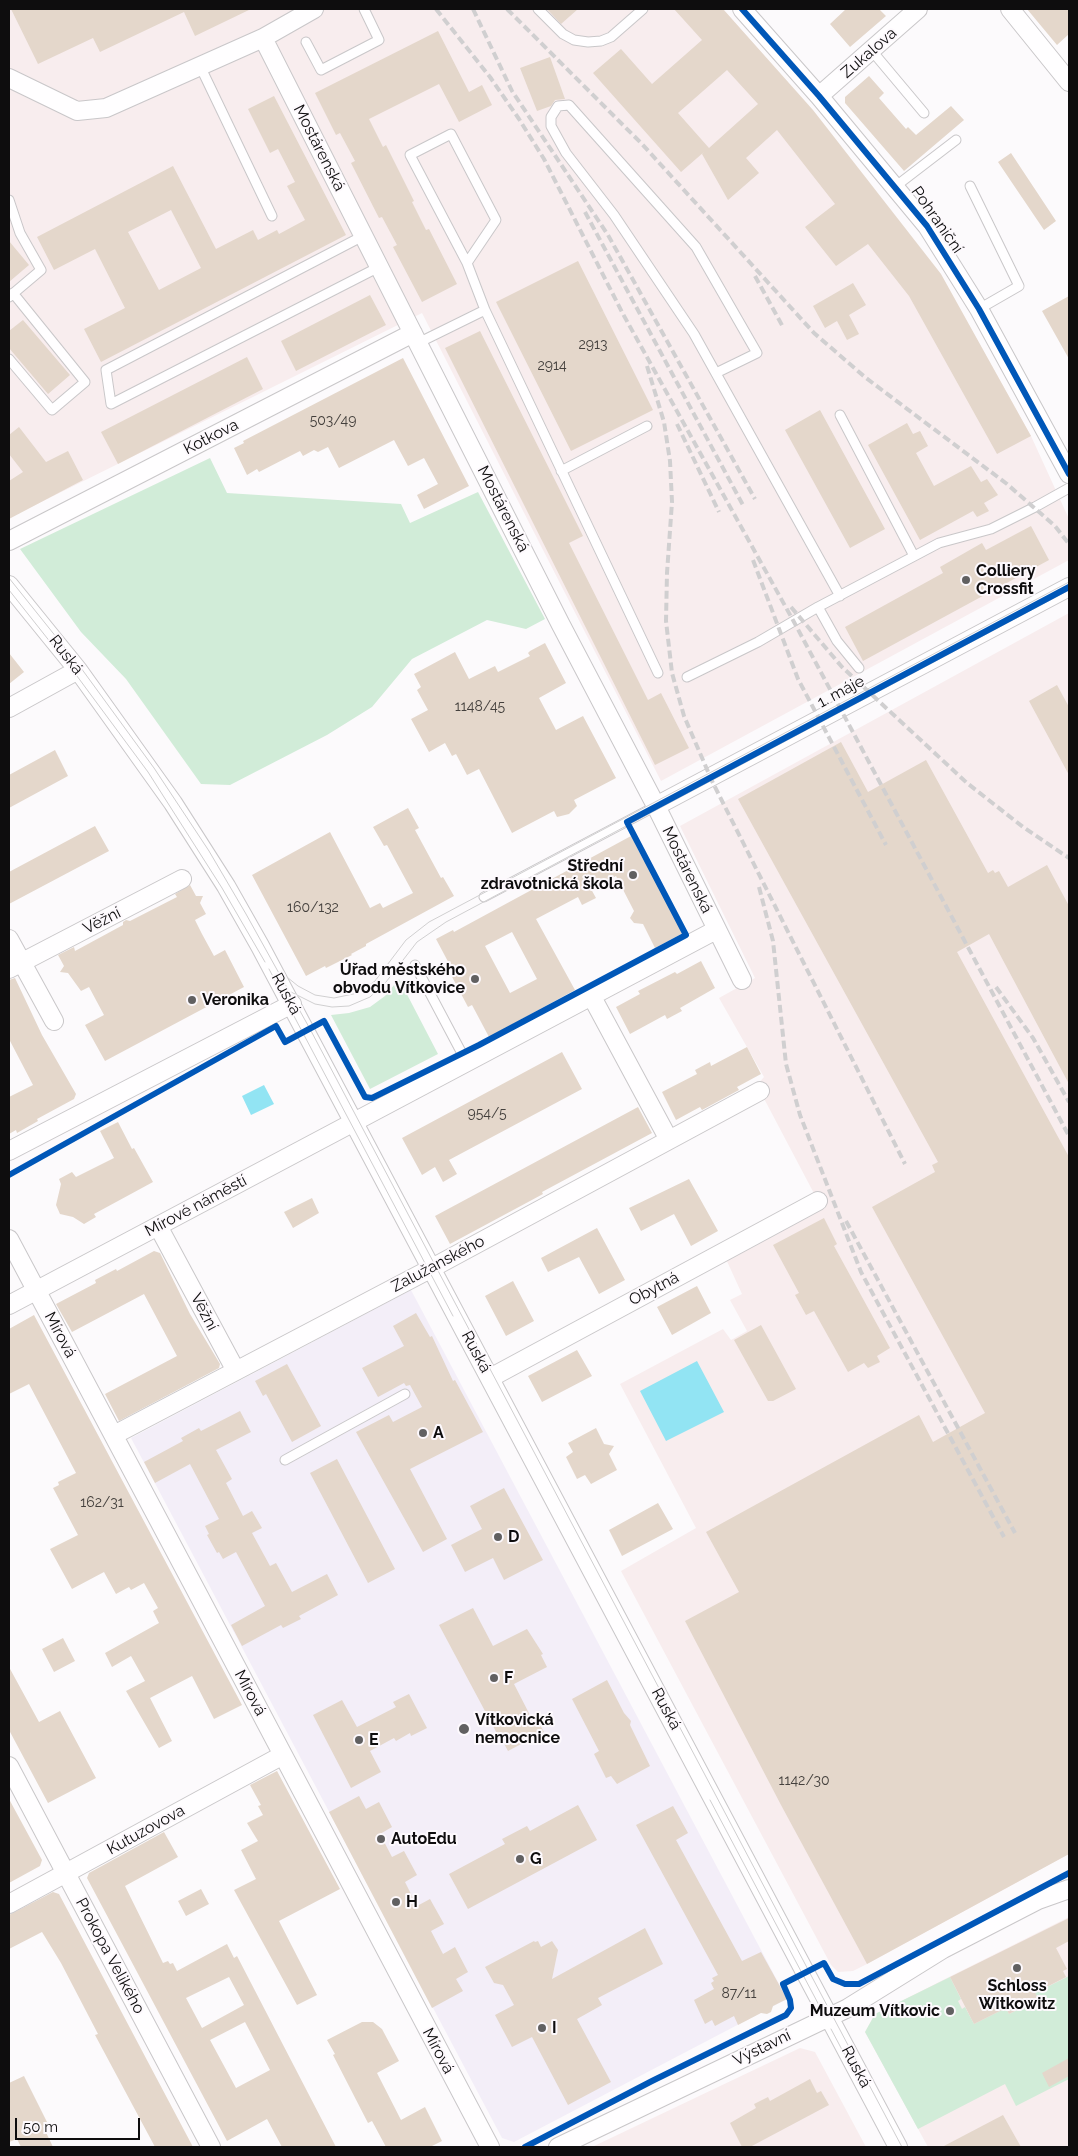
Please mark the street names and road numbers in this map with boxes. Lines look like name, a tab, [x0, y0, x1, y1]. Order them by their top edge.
street label: Zukalova	[837, 24, 901, 82]
street label: Mostárenská	[289, 102, 349, 194]
street label: Pohraniční	[907, 183, 967, 257]
street label: Kotkova	[180, 415, 242, 459]
street label: Mostárenská	[473, 463, 533, 555]
street label: Ruská	[45, 631, 87, 679]
street label: 1. máje	[814, 672, 868, 712]
street label: Mostárenská	[658, 823, 716, 917]
street label: Věžní	[80, 903, 124, 939]
street label: Ruská	[267, 970, 305, 1018]
street label: Mírové náměstí	[142, 1171, 250, 1241]
street label: Zalužanského	[388, 1231, 488, 1297]
street label: Obytná	[626, 1268, 682, 1310]
street label: Věžní	[186, 1290, 222, 1334]
street label: Mírová	[40, 1309, 80, 1361]
street label: Ruská	[457, 1328, 495, 1376]
street label: Mírová	[230, 1667, 270, 1719]
street label: Ruská	[647, 1685, 685, 1733]
street label: Kutuzovova	[104, 1801, 188, 1859]
street label: Prokopa Velikého	[71, 1895, 149, 2017]
street label: Mírová	[418, 2025, 458, 2077]
street label: Výstavní	[730, 2026, 794, 2070]
street label: Ruská	[837, 2043, 875, 2091]

